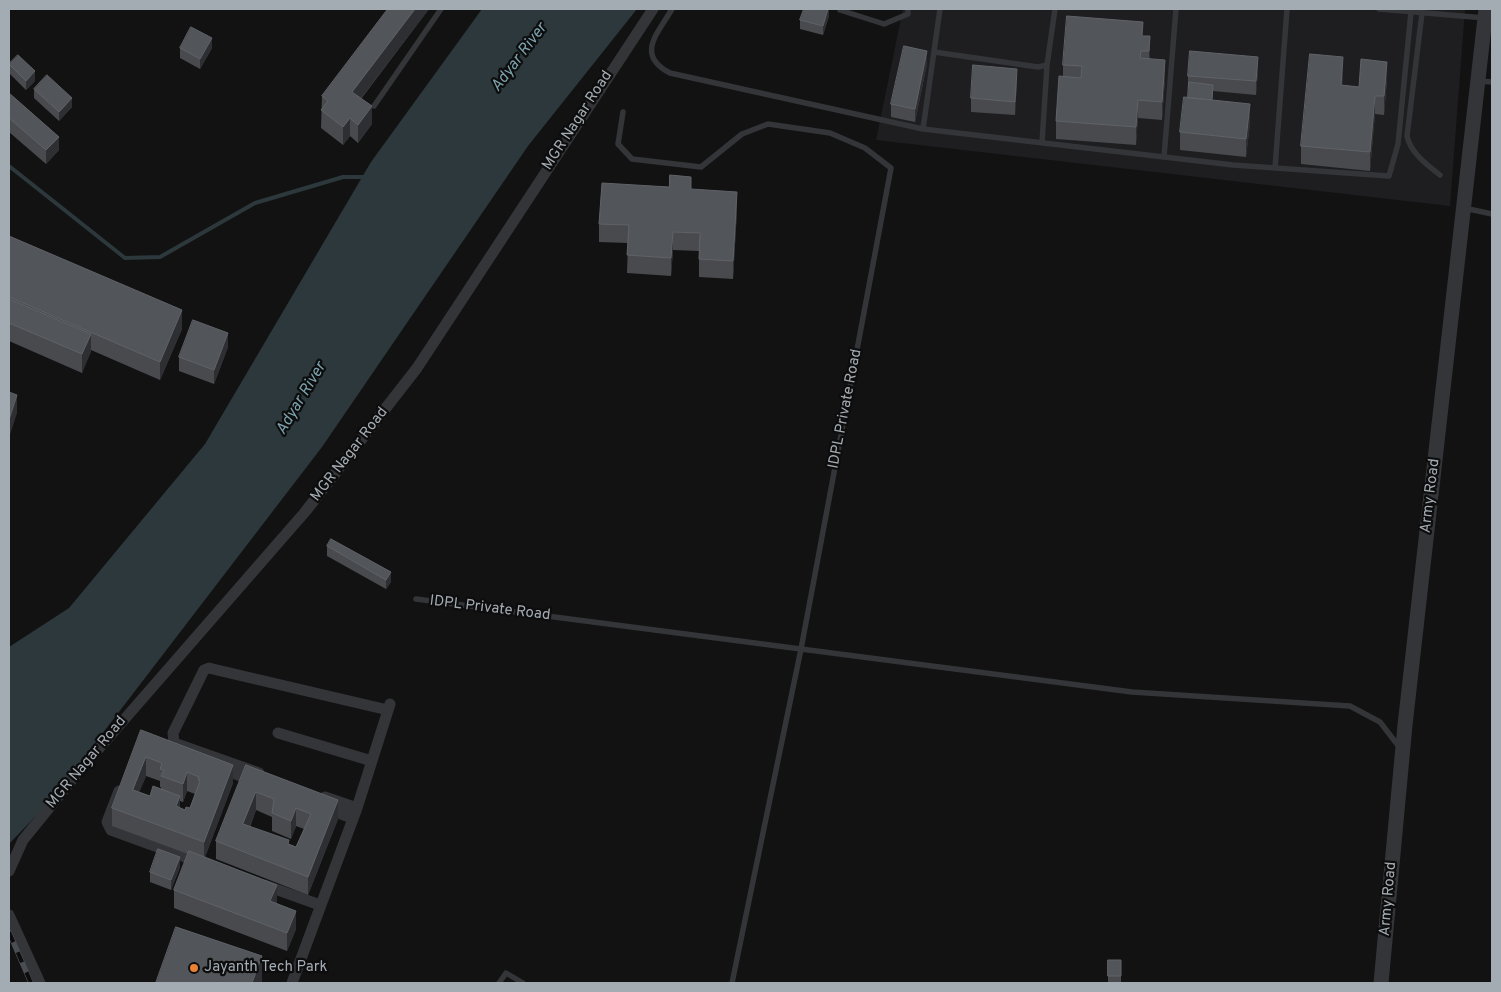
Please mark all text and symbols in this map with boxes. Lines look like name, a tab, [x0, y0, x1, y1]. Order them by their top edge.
water label: Adyar River	[488, 20, 552, 96]
street label: MGR Nagar Road	[539, 68, 617, 174]
street label: IDPL Private Road	[826, 348, 866, 470]
water label: Adyar River	[273, 359, 331, 439]
street label: MGR Nagar Road	[308, 404, 392, 506]
street label: Army Road	[1418, 458, 1444, 534]
street label: IDPL Private Road	[429, 593, 551, 625]
street label: MGR Nagar Road	[43, 713, 131, 813]
street label: Army Road	[1377, 861, 1401, 937]
place label: Jayanth Tech Park	[204, 959, 327, 977]
marker: Jayanth Tech Park	[188, 962, 200, 974]

